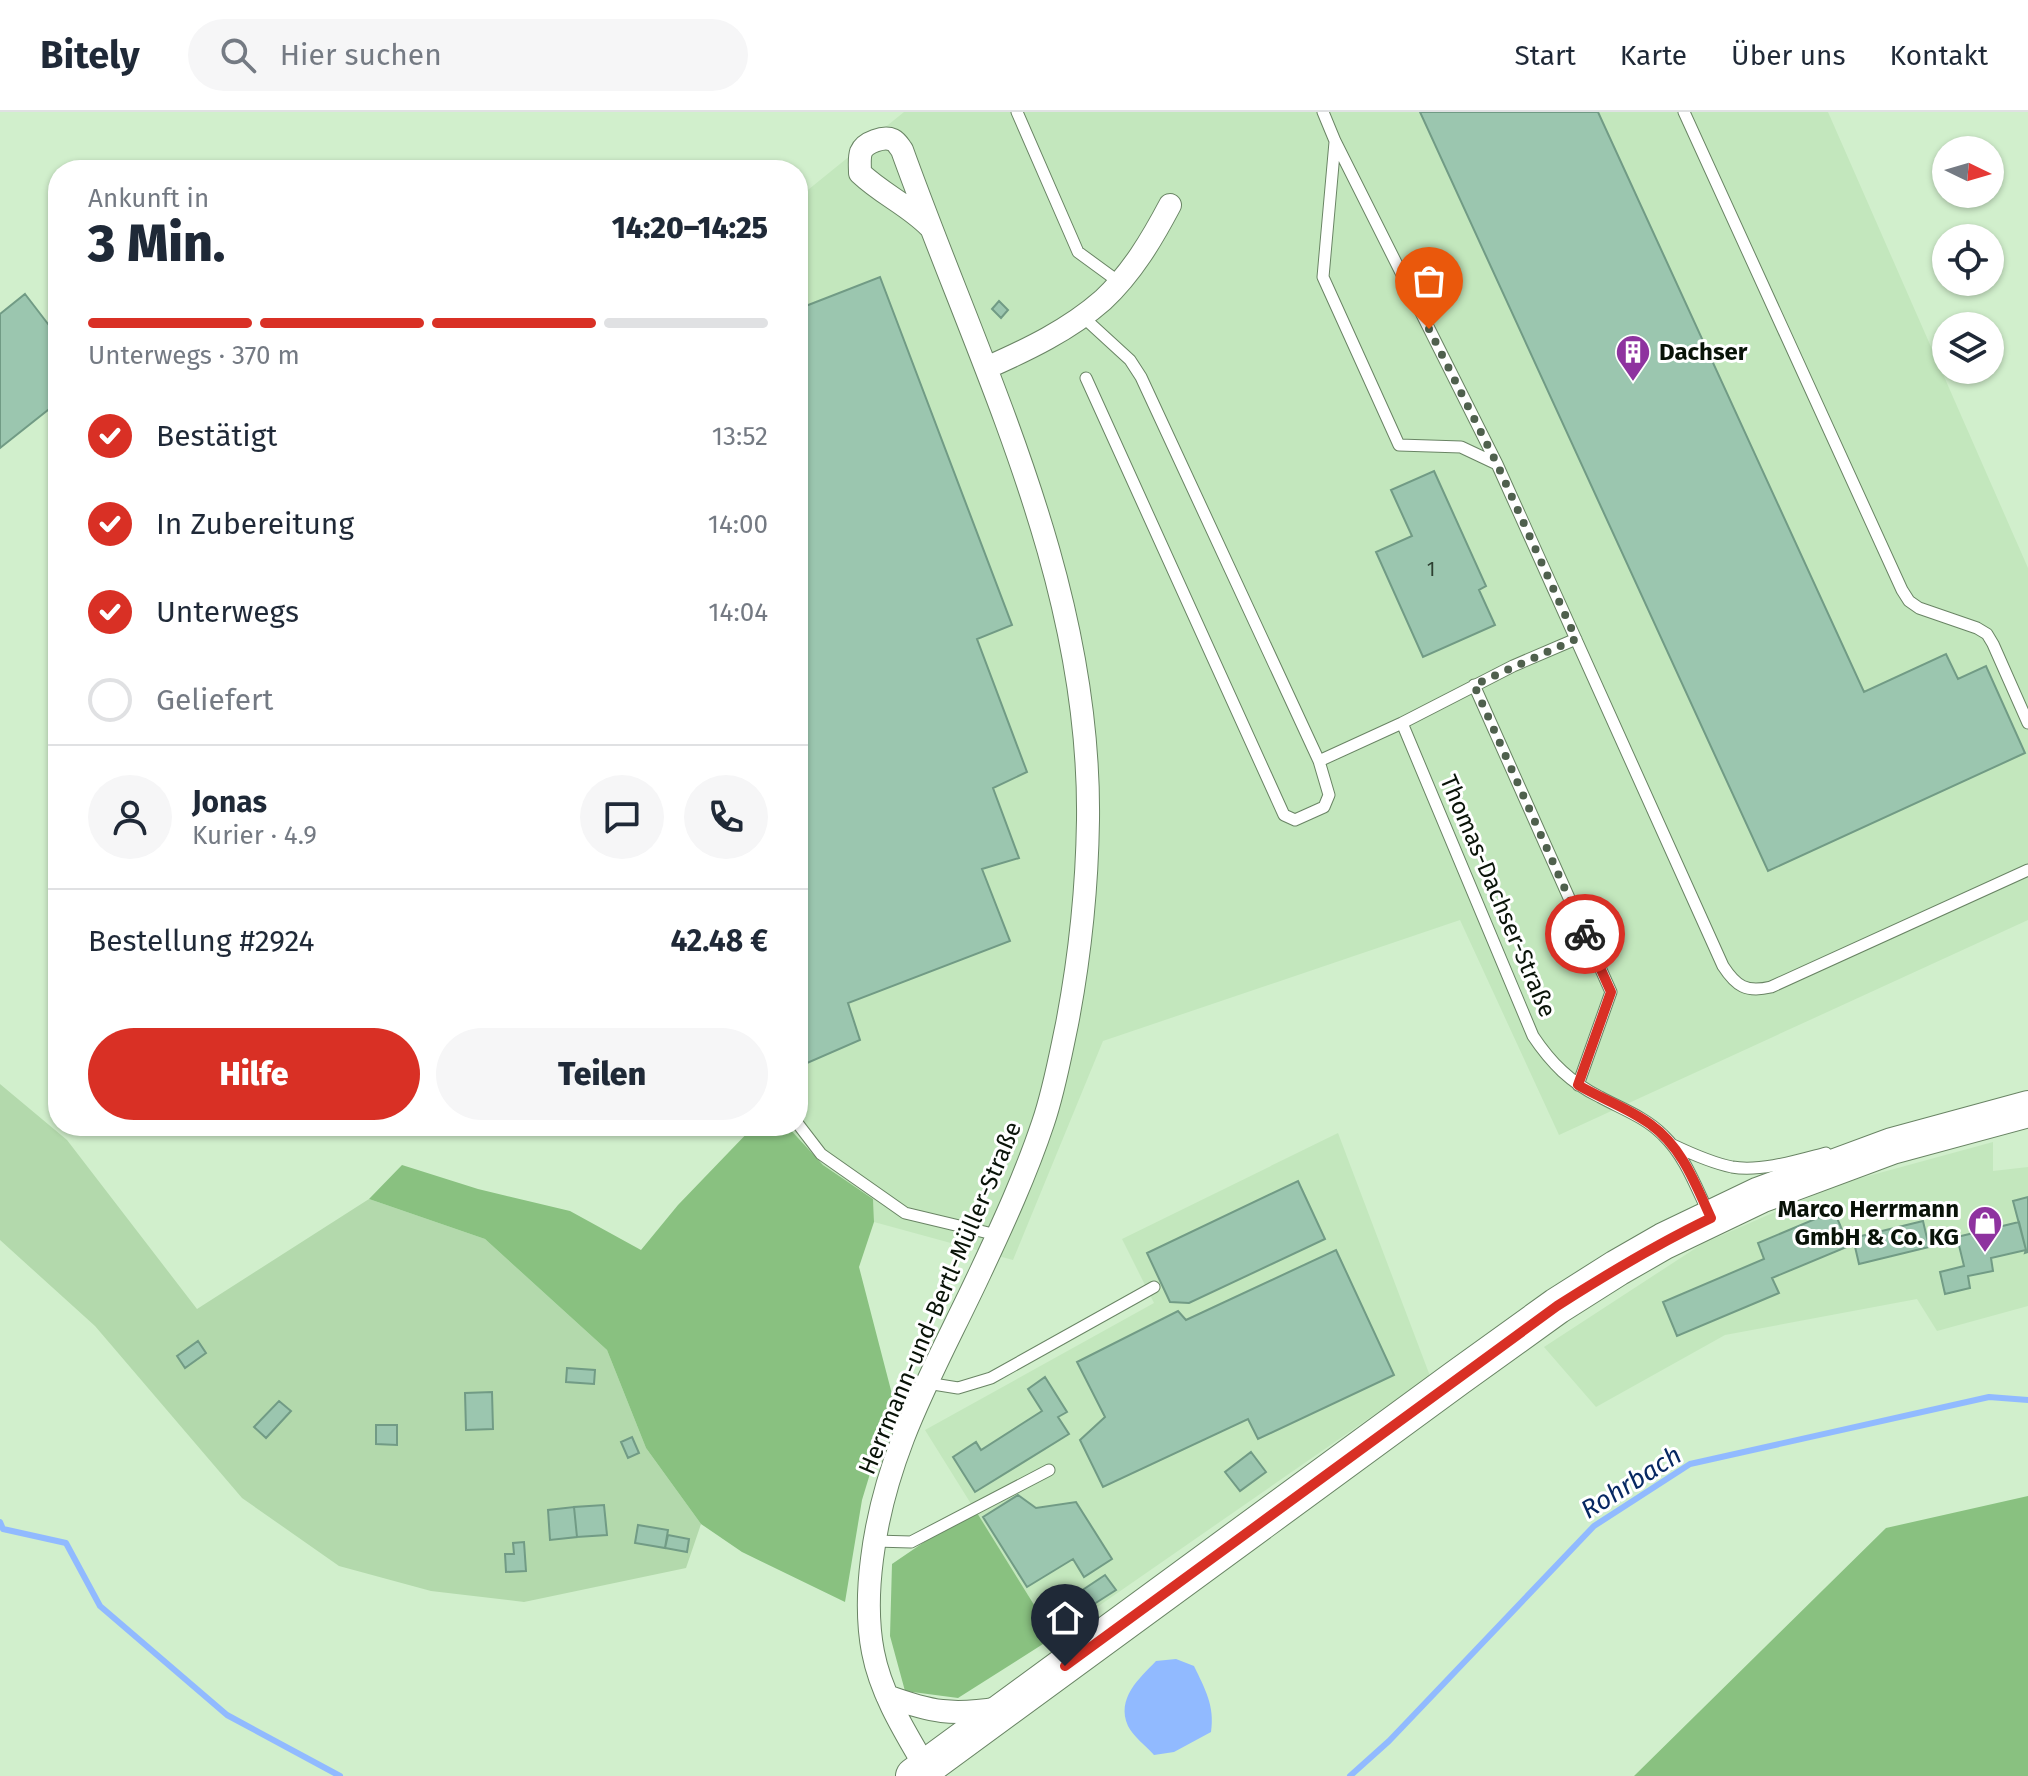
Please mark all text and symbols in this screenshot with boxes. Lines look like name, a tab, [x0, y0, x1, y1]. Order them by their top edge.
search box	[188, 19, 748, 91]
text: Bitely	[40, 32, 140, 78]
icon: search	[216, 33, 260, 77]
text: Hier suchen	[280, 37, 442, 73]
text: Start	[1514, 39, 1576, 72]
text: Karte	[1620, 39, 1687, 72]
text: Über uns	[1731, 39, 1846, 72]
text: Kontakt	[1890, 39, 1988, 72]
north arrow	[1932, 136, 2004, 208]
map controls	[1932, 136, 2004, 384]
text: Ankunft in	[88, 183, 209, 214]
text: 14:20–14:25	[612, 210, 768, 246]
text: 3 Min.	[88, 212, 225, 275]
button: locate	[1932, 224, 2004, 296]
pin	[1395, 247, 1463, 329]
icon: bag	[1407, 259, 1451, 303]
button: layers	[1932, 312, 2004, 384]
building icon: Dachser	[1614, 333, 1652, 383]
place label: Dachser	[1659, 338, 1748, 366]
text: Unterwegs · 370 m	[88, 340, 300, 371]
icon: check	[88, 414, 132, 458]
text: Bestätigt	[156, 418, 277, 454]
text: 13:52	[712, 421, 768, 452]
icon: check	[88, 502, 132, 546]
text: In Zubereitung	[156, 506, 354, 542]
text: 14:00	[708, 509, 768, 540]
house number: 1	[1427, 557, 1435, 581]
icon: check	[88, 590, 132, 634]
text: Unterwegs	[156, 594, 299, 630]
text: 14:04	[708, 597, 768, 628]
text: Geliefert	[156, 682, 273, 718]
street label: Thomas-Dachser-Straße	[1434, 771, 1562, 1021]
button: person	[88, 775, 172, 859]
button: chat	[580, 775, 664, 859]
button: phone	[684, 775, 768, 859]
text: Jonas	[192, 784, 267, 820]
text: Kurier · 4.9	[192, 820, 317, 851]
courier	[1545, 894, 1625, 974]
icon: bike	[1563, 912, 1607, 956]
text: Bestellung #2924	[88, 923, 314, 959]
text: 42.48 €	[670, 923, 768, 959]
button: Hilfe	[88, 1028, 420, 1120]
button: Teilen	[436, 1028, 768, 1120]
street label: Herrmann-und-Bertl-Müller-Straße	[853, 1117, 1027, 1479]
place label: Marco Herrmann GmbH & Co. KG	[1778, 1195, 1959, 1251]
shop icon: Marco Herrmann GmbH & Co. KG	[1966, 1204, 2004, 1254]
water label: Rohrbach	[1575, 1439, 1687, 1525]
pin	[1031, 1584, 1099, 1666]
icon: home	[1043, 1596, 1087, 1640]

